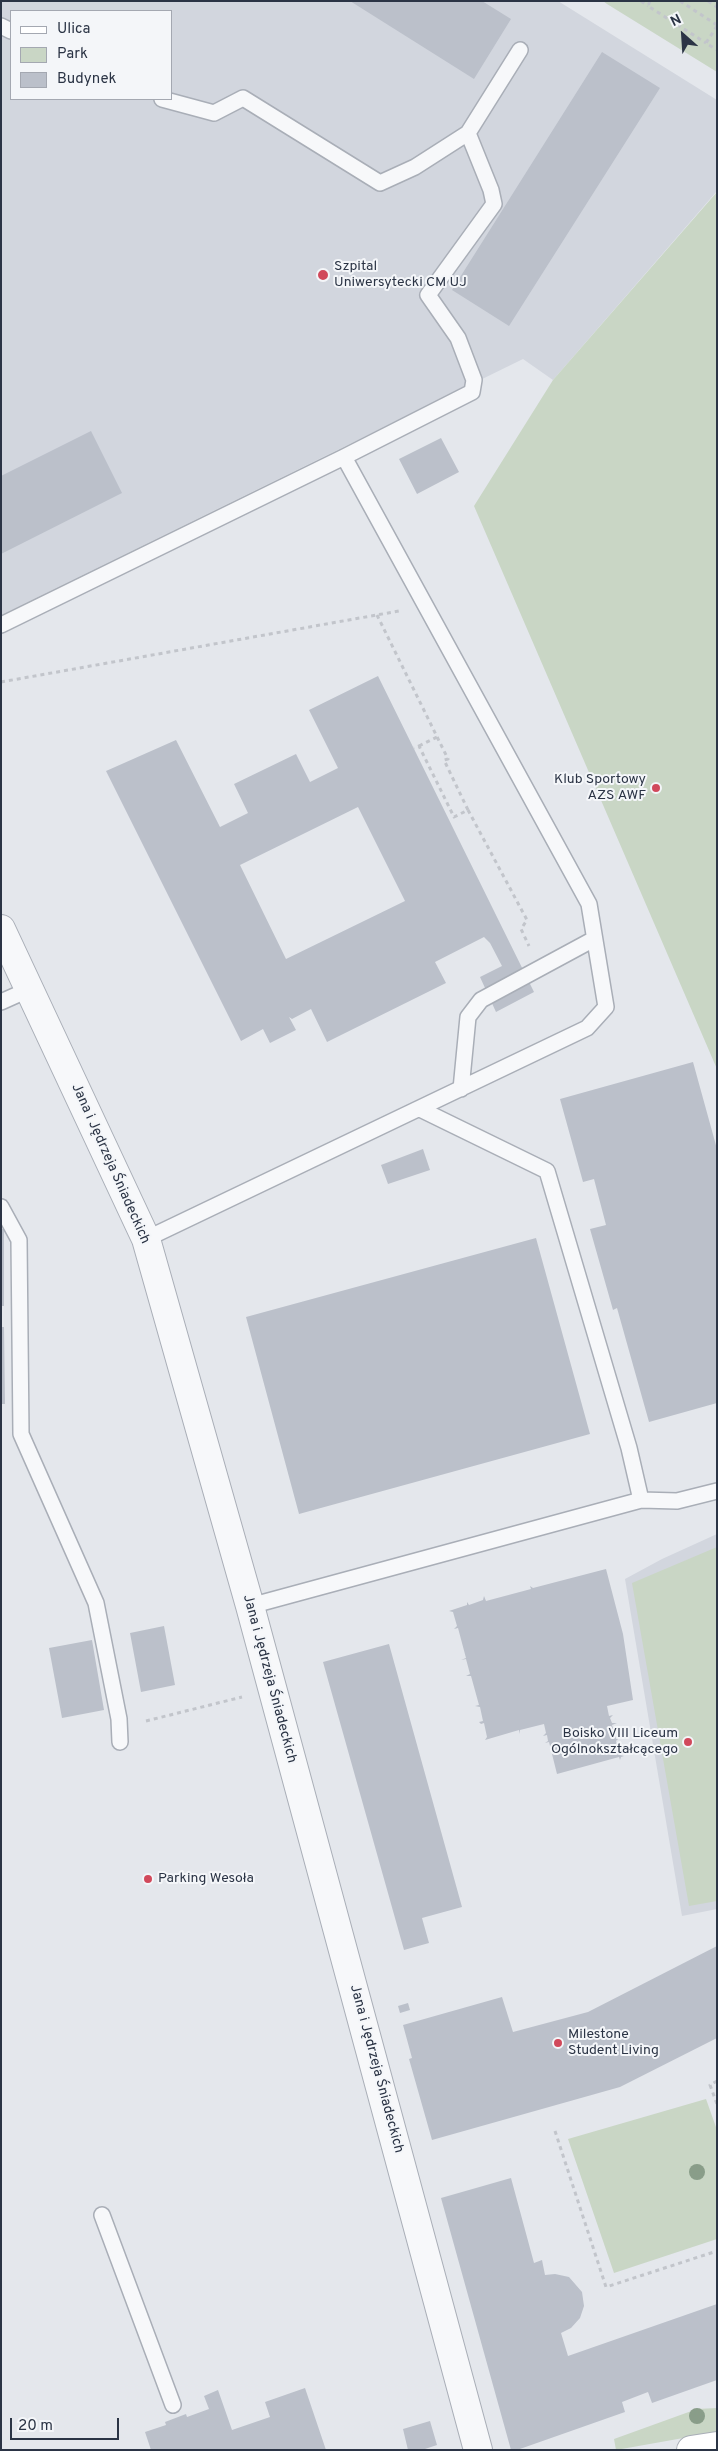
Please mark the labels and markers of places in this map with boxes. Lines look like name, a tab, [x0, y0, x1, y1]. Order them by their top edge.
place label: Szpital Uniwersytecki CM UJ	[334, 259, 467, 292]
marker: Szpital Uniwersytecki CM UJ	[316, 268, 330, 282]
place label: Klub Sportowy AZS AWF	[554, 772, 646, 804]
marker: Klub Sportowy AZS AWF	[650, 782, 662, 794]
place label: Boisko VIII Liceum Ogólnokształcącego	[551, 1726, 678, 1758]
marker: Boisko VIII Liceum Ogólnokształcącego	[682, 1736, 694, 1748]
place label: Parking Wesoła	[158, 1871, 254, 1887]
marker: Parking Wesoła	[142, 1873, 154, 1885]
place label: Milestone Student Living	[568, 2027, 659, 2060]
marker: Milestone Student Living	[552, 2037, 564, 2049]

